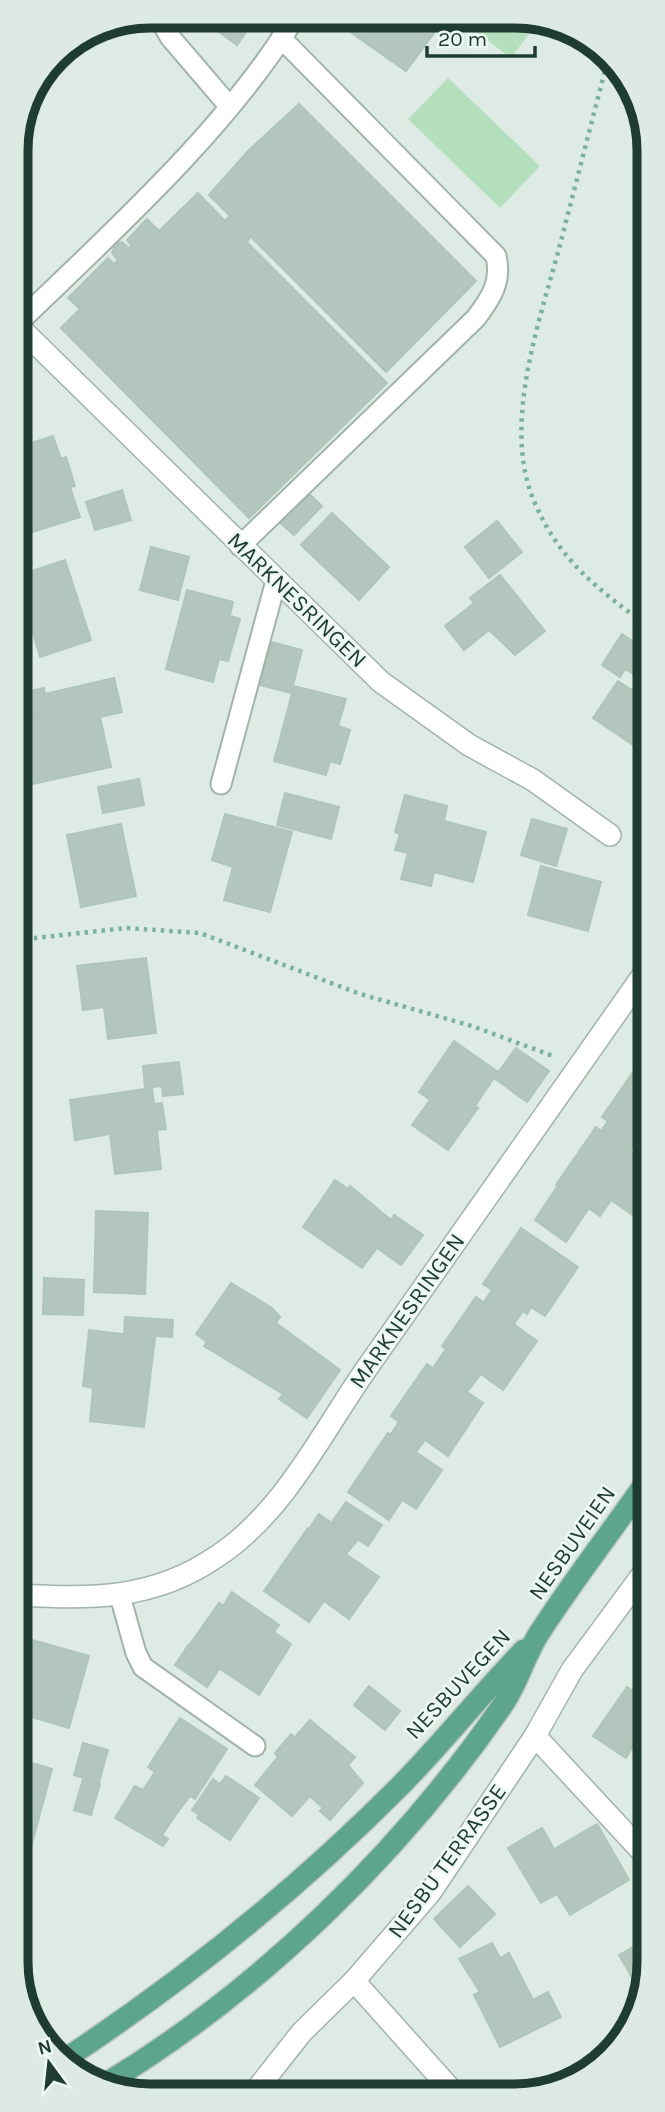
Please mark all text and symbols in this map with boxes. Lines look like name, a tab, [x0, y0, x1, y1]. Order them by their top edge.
scale bar	[427, 14, 536, 58]
text: 20 m	[438, 27, 487, 51]
street label: MARKNESRINGEN	[222, 527, 372, 673]
street label: MARKNESRINGEN	[343, 1228, 471, 1394]
street label: NESBUVEIEN	[523, 1481, 621, 1605]
street label: NESBUVEGEN	[400, 1623, 516, 1745]
street label: NESBU TERRASSE	[382, 1779, 512, 1943]
north arrow	[14, 2028, 84, 2098]
text: N	[35, 2035, 54, 2060]

